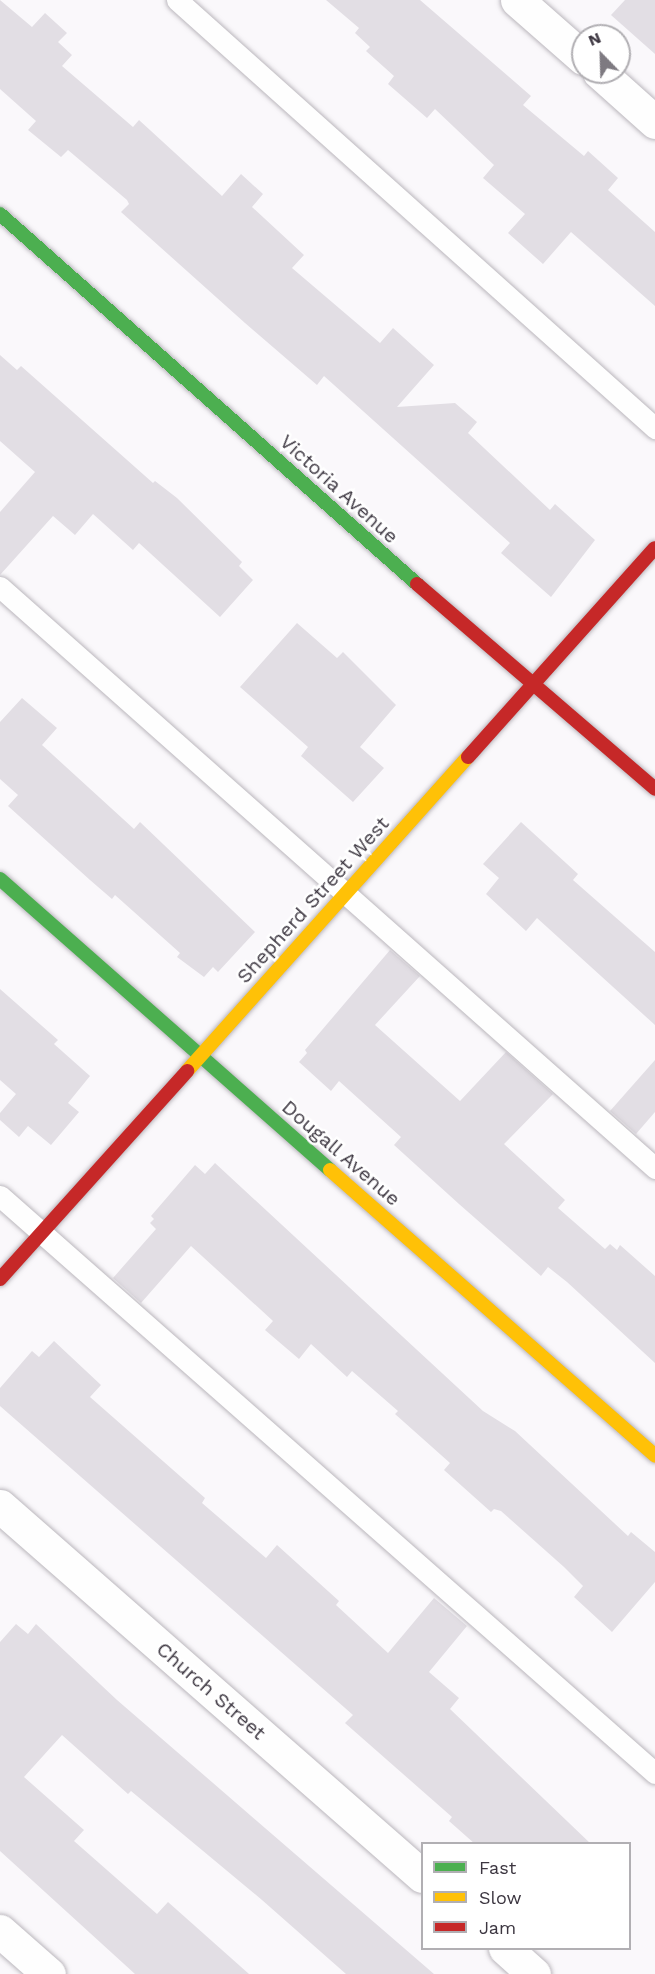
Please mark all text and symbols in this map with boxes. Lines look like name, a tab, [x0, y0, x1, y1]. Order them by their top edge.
north arrow	[571, 24, 631, 84]
text: N	[585, 28, 604, 50]
street label: Victoria Avenue	[274, 429, 404, 549]
street label: Shepherd Street West	[232, 812, 394, 988]
street label: Dougall Avenue	[276, 1095, 406, 1211]
street label: Church Street	[151, 1637, 271, 1745]
legend	[421, 1842, 631, 1950]
text: Fast	[479, 1857, 516, 1878]
text: Slow	[479, 1887, 522, 1908]
text: Jam	[479, 1917, 516, 1938]

